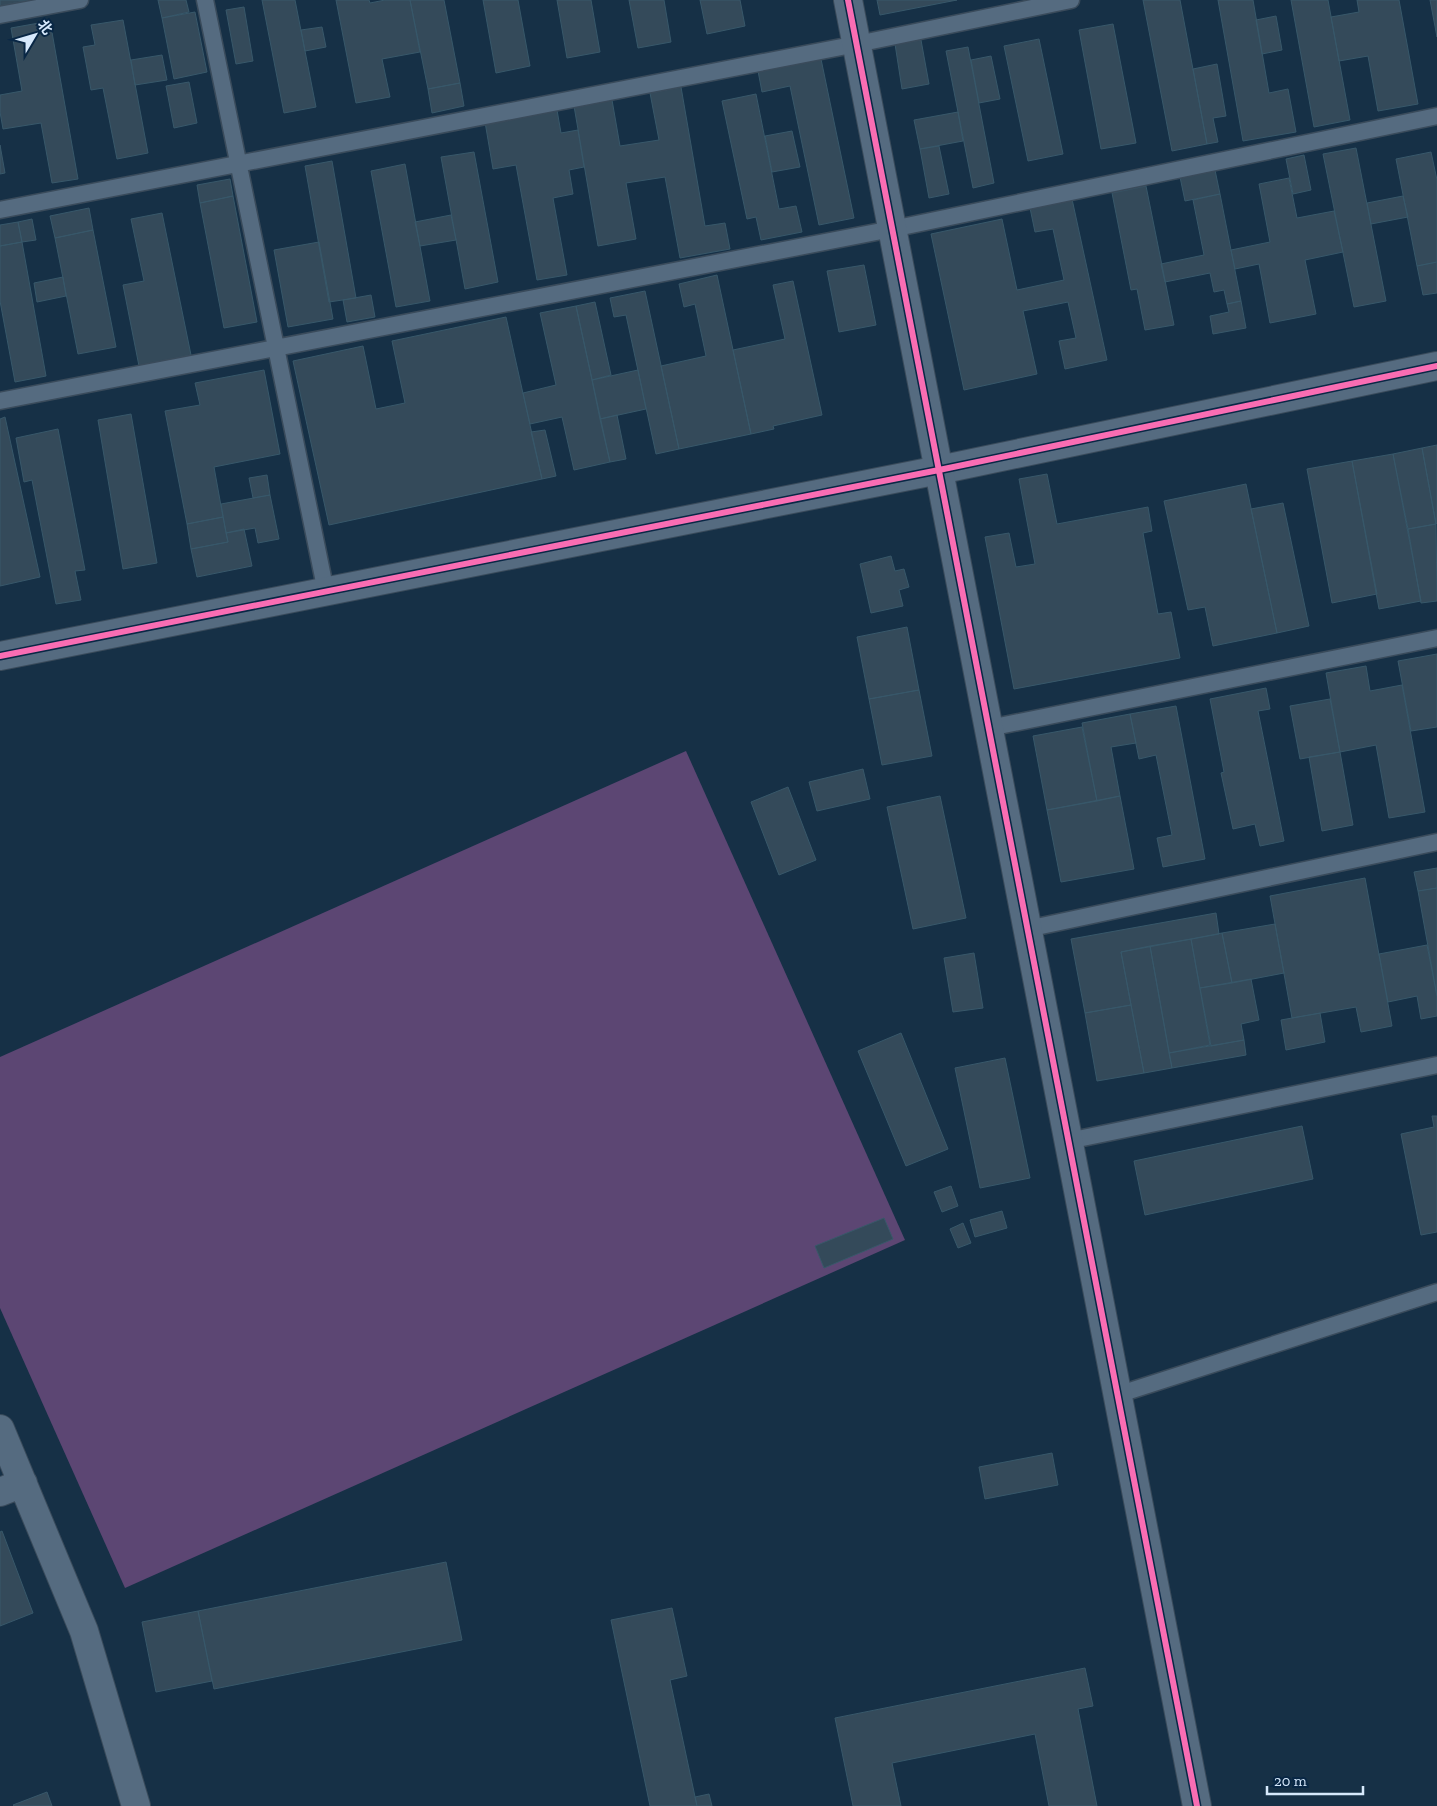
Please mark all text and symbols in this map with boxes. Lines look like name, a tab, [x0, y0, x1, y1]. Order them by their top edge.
north arrow	[10, 10, 60, 60]
text: 北	[34, 17, 56, 38]
scale bar	[1267, 1764, 1363, 1796]
text: 20 m	[1274, 1772, 1307, 1790]

